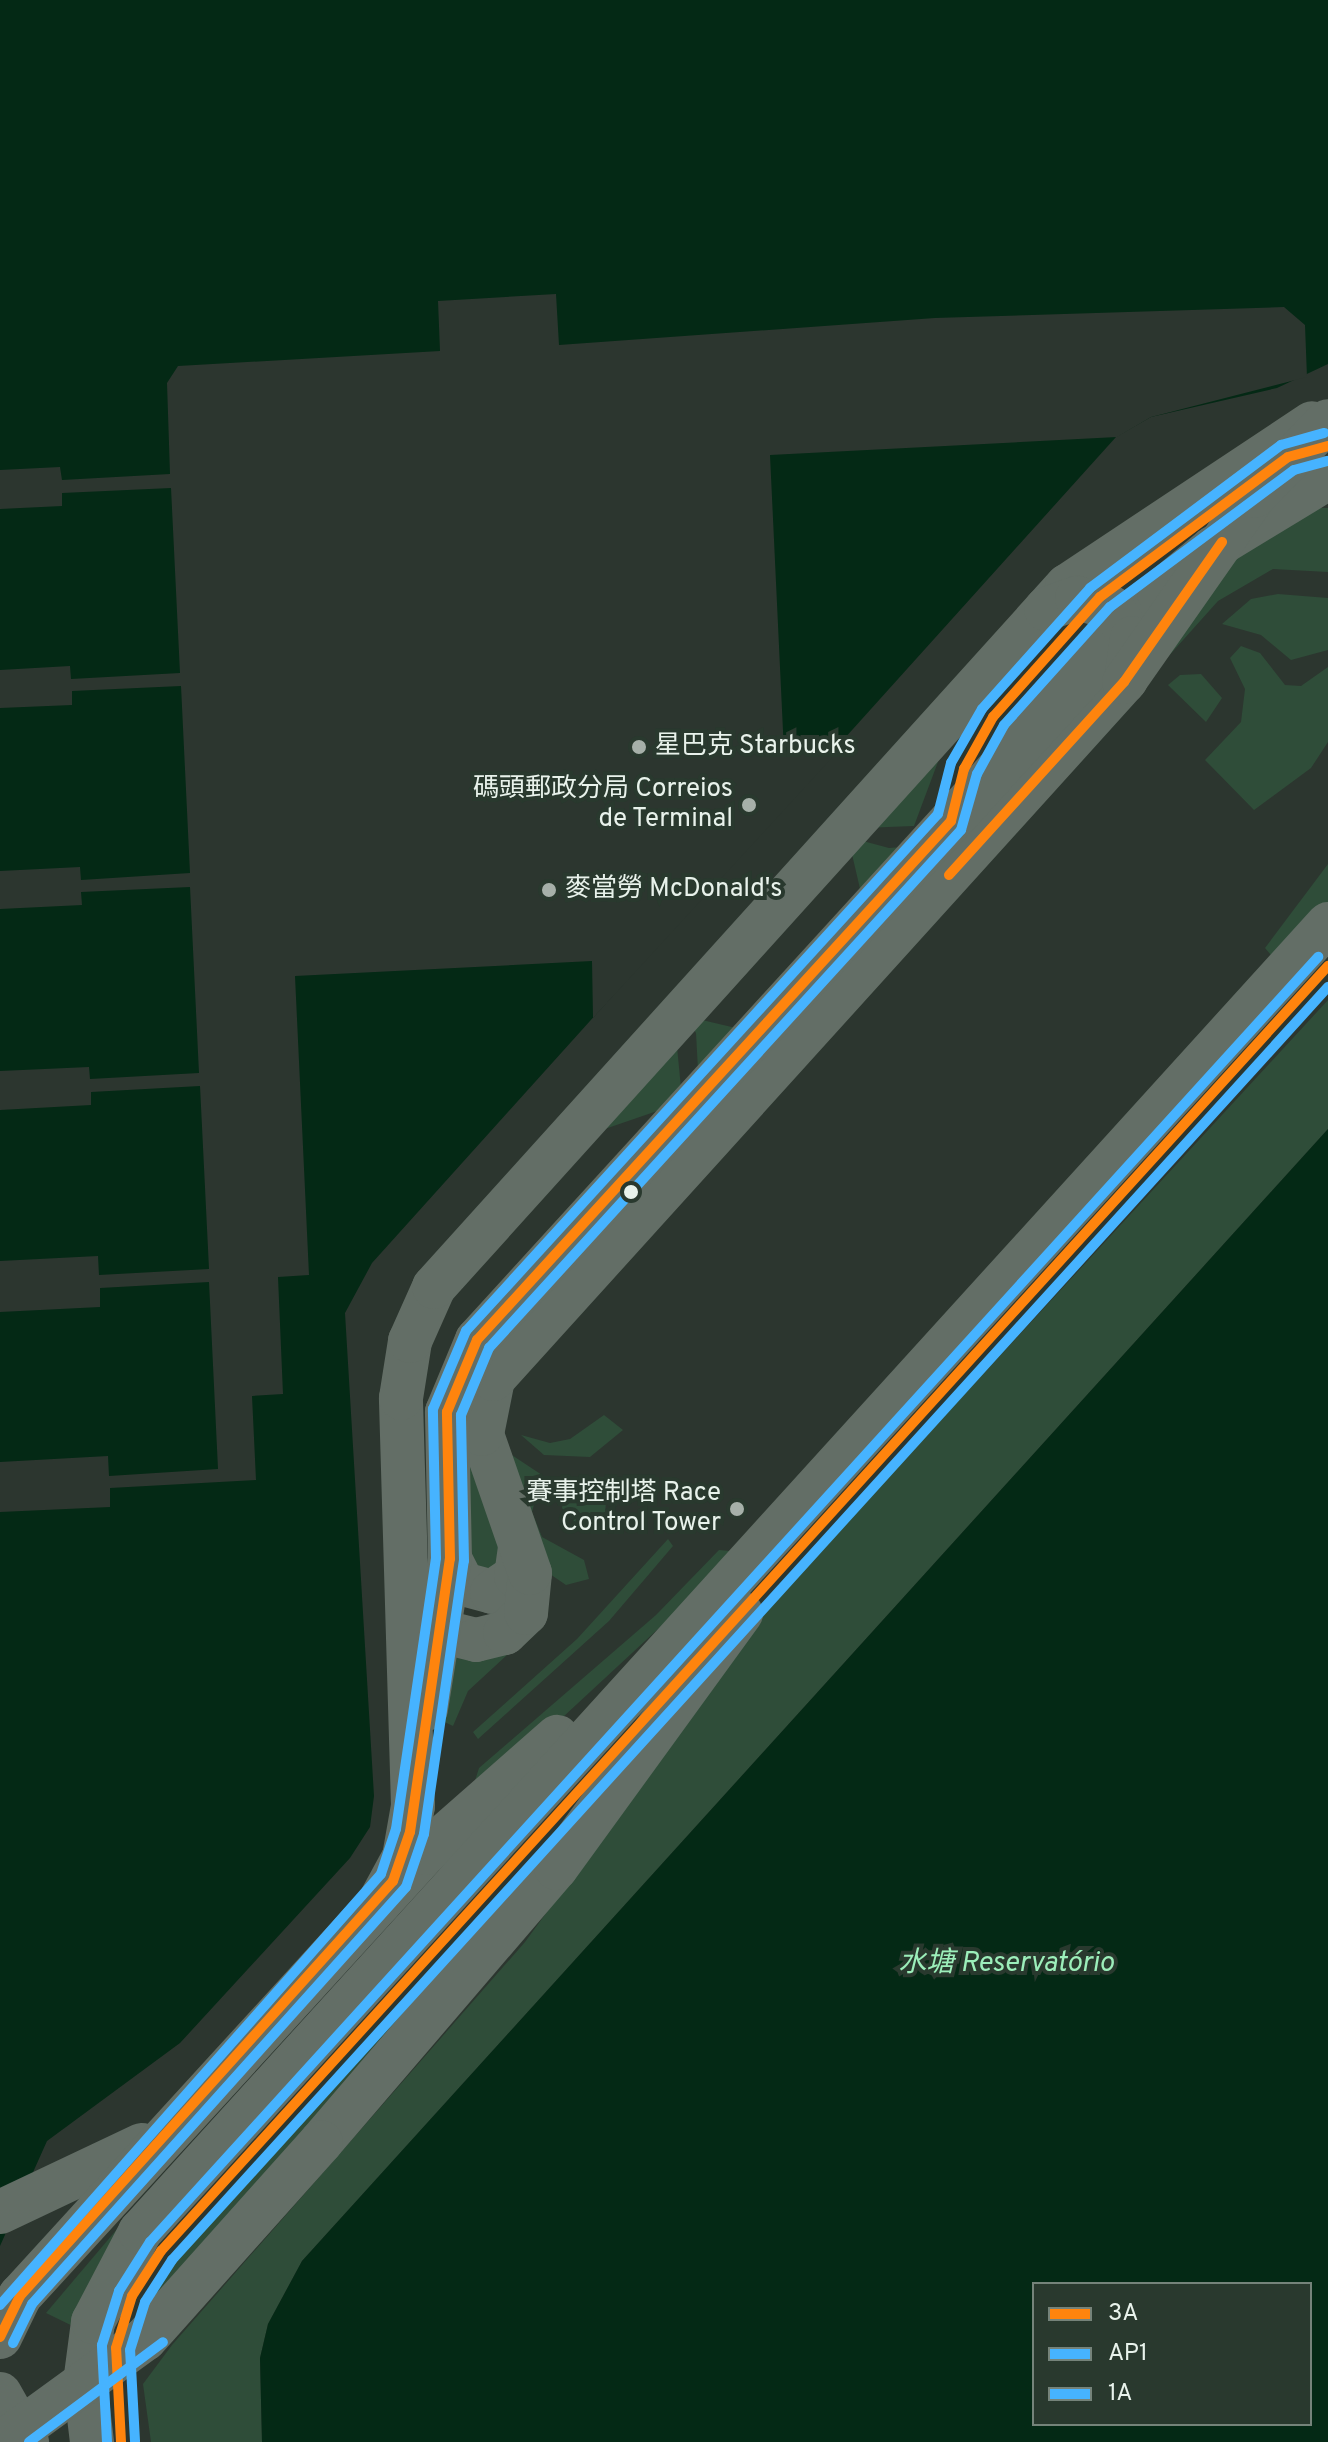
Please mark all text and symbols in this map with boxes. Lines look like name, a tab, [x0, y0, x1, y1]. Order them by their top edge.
place label: 星巴克 Starbucks	[655, 731, 856, 763]
marker: 星巴克 Starbucks	[630, 738, 648, 756]
place label: 碼頭郵政分局 Correios de Terminal	[473, 774, 733, 836]
marker: 碼頭郵政分局 Correios de Terminal	[740, 796, 758, 814]
place label: 麥當勞 McDonald's	[565, 874, 783, 906]
marker: 麥當勞 McDonald's	[540, 881, 558, 899]
unlabelled marker	[623, 1184, 639, 1200]
place label: 賽事控制塔 Race Control Tower	[527, 1478, 721, 1540]
marker: 賽事控制塔 Race Control Tower	[728, 1500, 746, 1518]
water label: 水塘 Reservatório	[898, 1947, 1114, 1981]
legend	[1032, 2282, 1312, 2426]
text: 3A	[1108, 2299, 1139, 2329]
text: AP1	[1108, 2339, 1148, 2369]
text: 1A	[1108, 2379, 1133, 2409]

